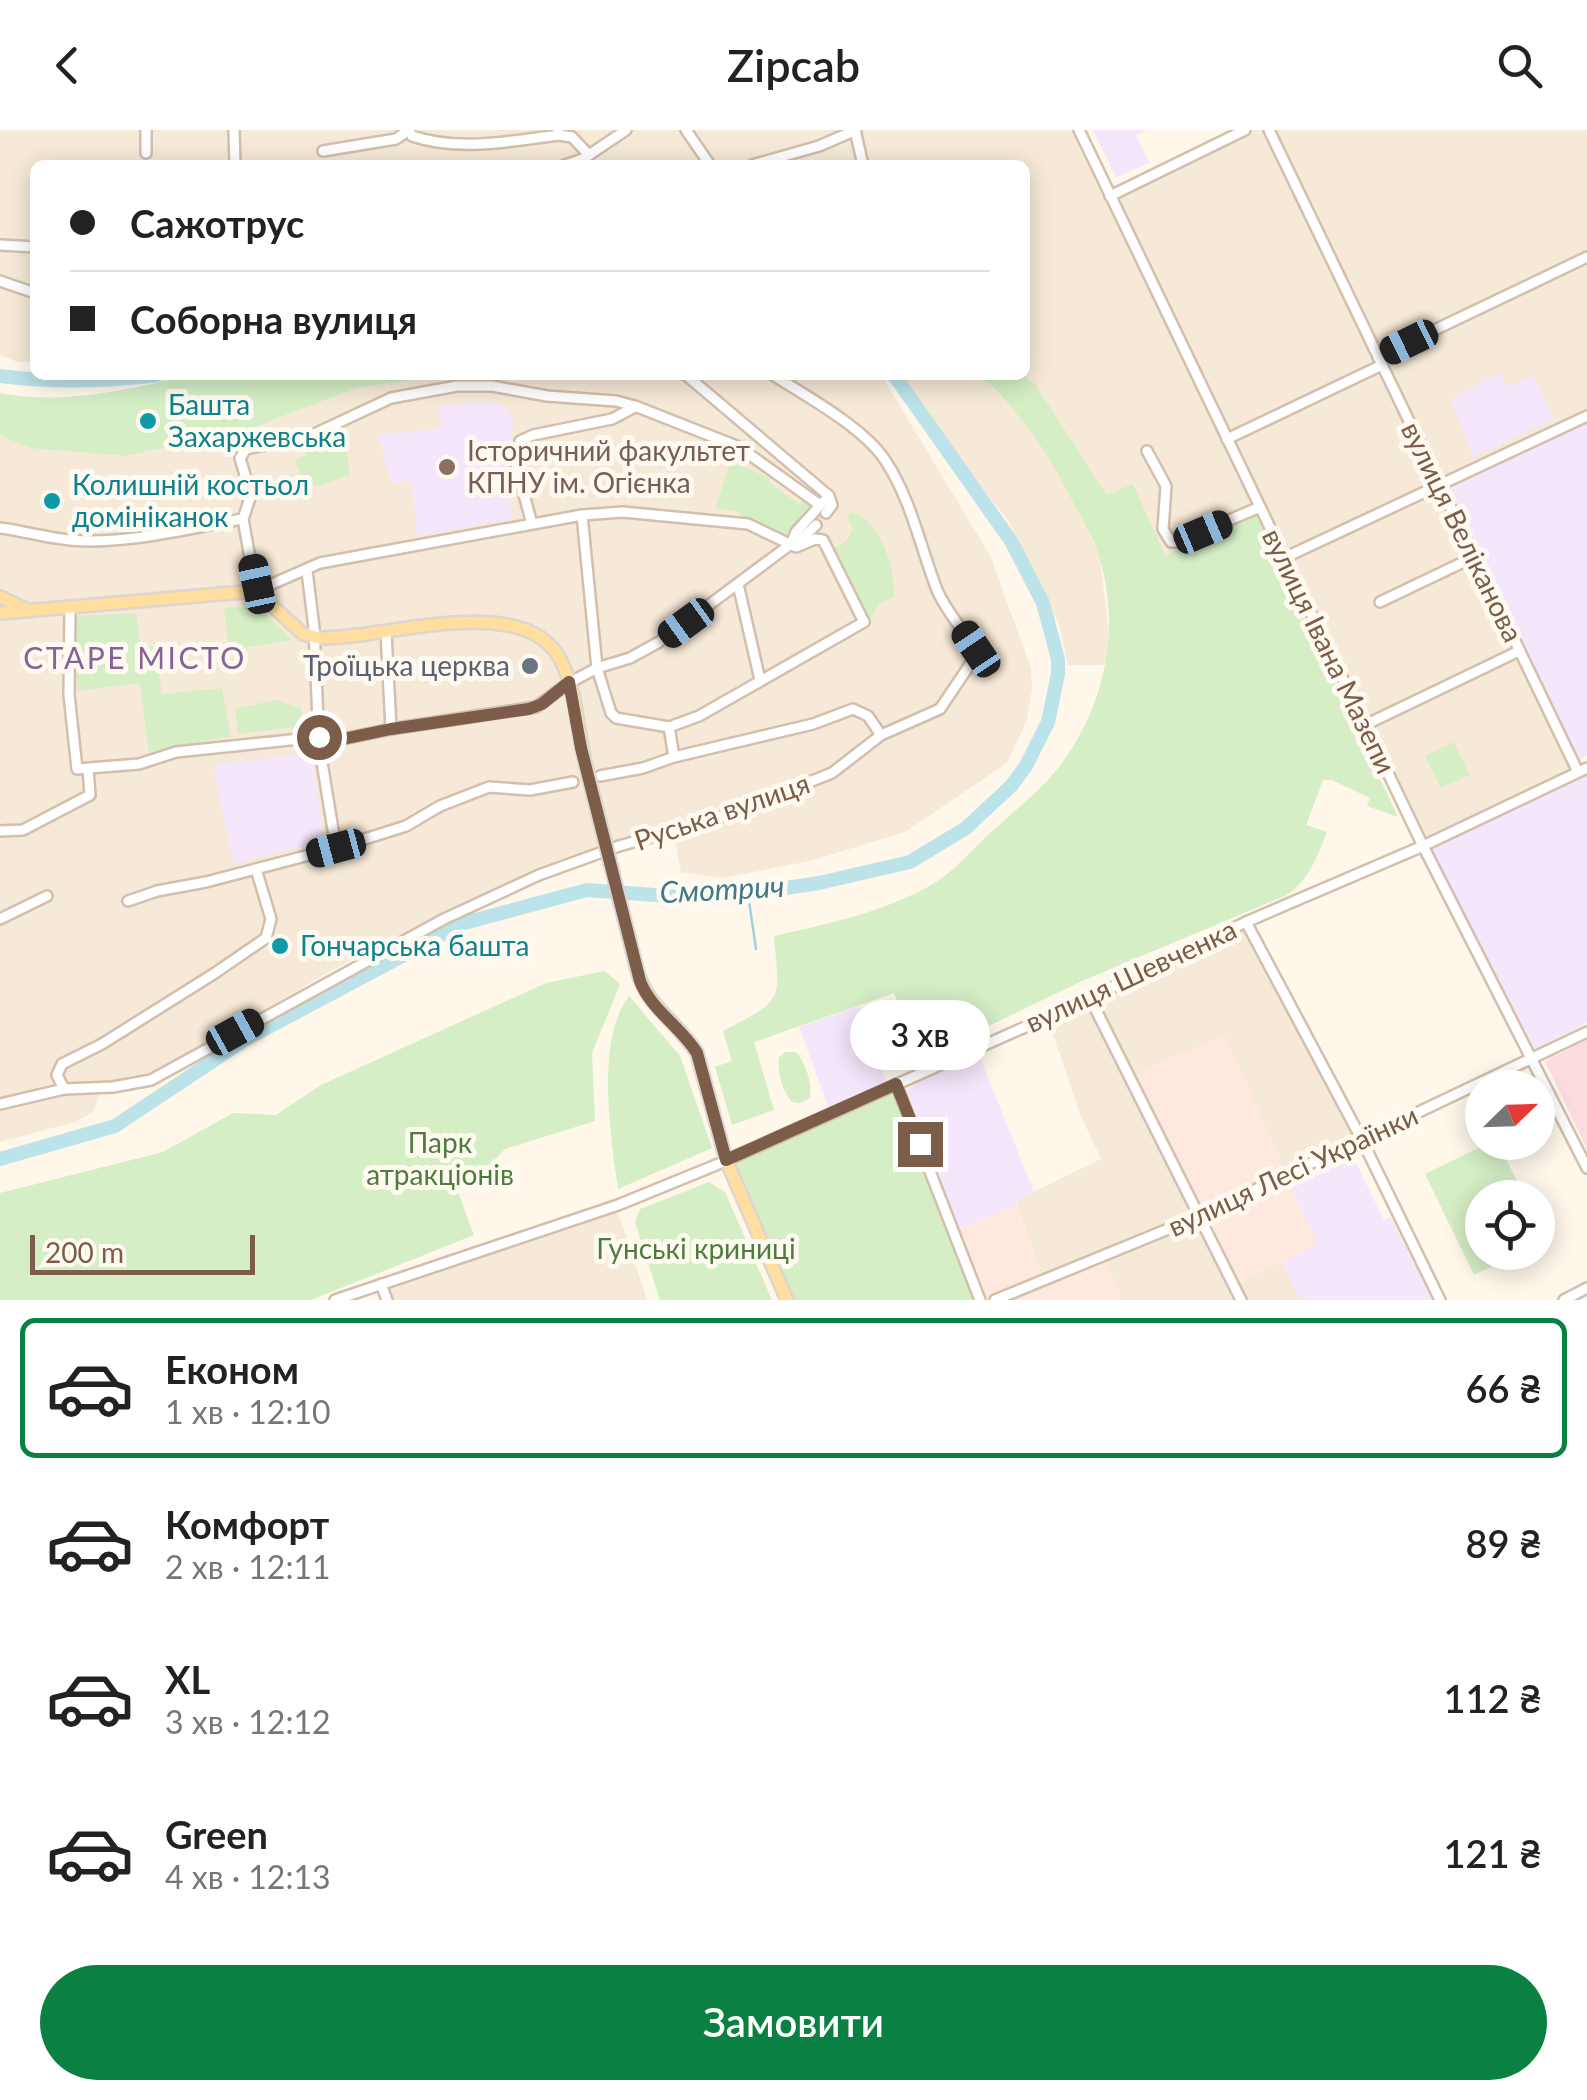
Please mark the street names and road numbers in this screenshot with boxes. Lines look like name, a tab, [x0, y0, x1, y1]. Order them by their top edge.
street label: вулиця Веліканова	[1395, 416, 1531, 647]
street label: вулиця Івана Мазепи	[1256, 523, 1404, 779]
street label: Руська вулиця	[630, 765, 814, 857]
street label: вулиця Шевченка	[1020, 911, 1241, 1039]
street label: вулиця Лесі Українки	[1162, 1097, 1423, 1243]

